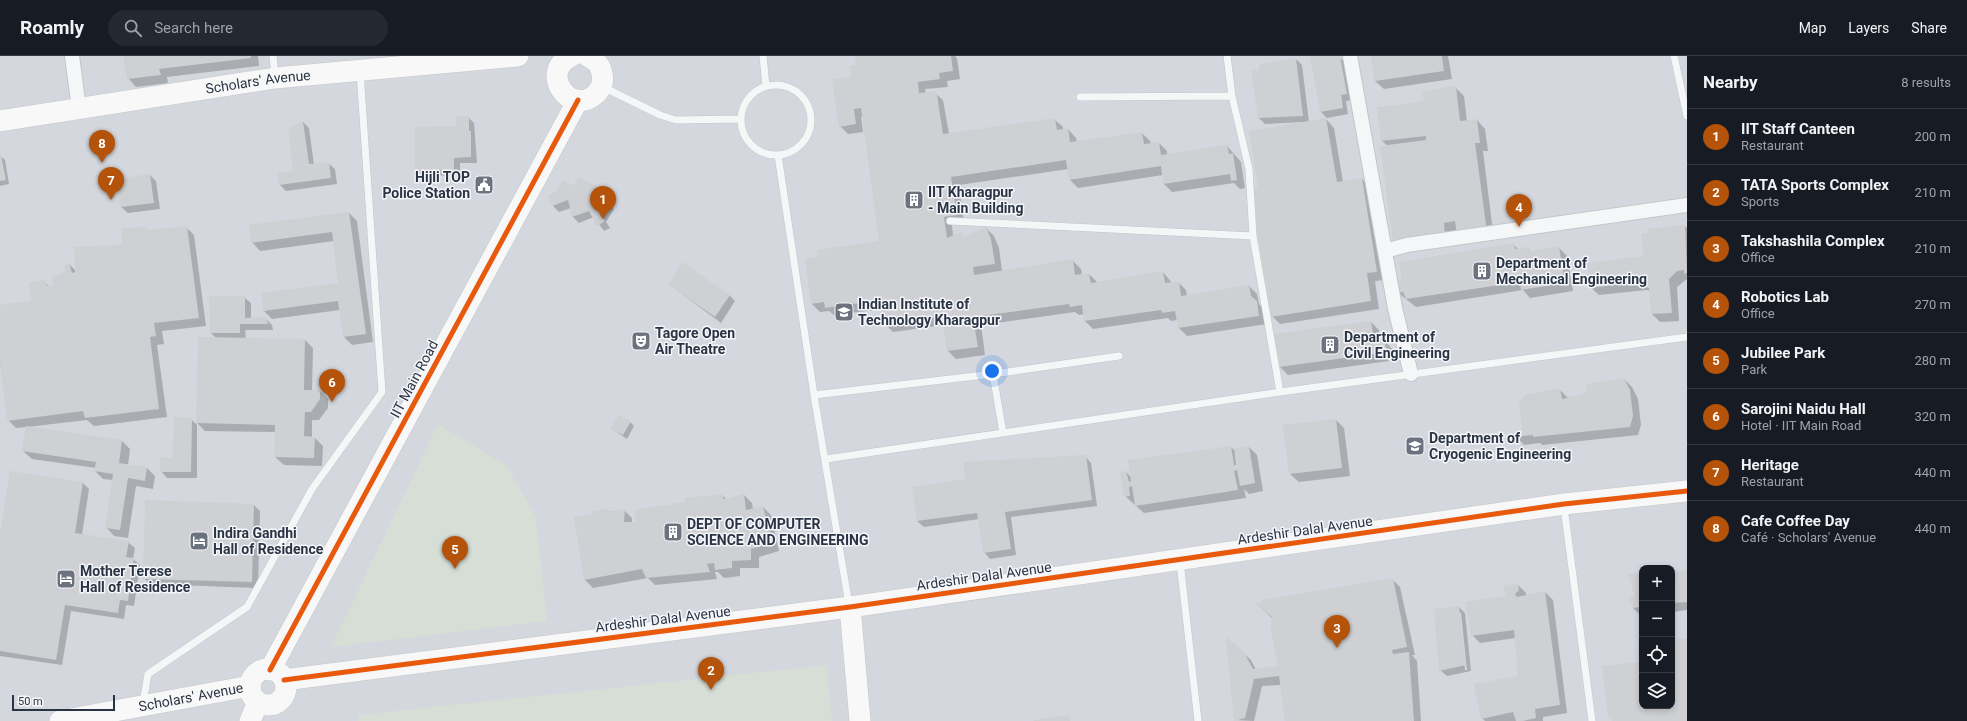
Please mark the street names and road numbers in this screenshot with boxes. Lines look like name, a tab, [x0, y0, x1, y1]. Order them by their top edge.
street label: Scholars' Avenue	[204, 67, 311, 97]
street label: IIT Main Road	[387, 337, 441, 421]
street label: Ardeshir Dalal Avenue	[1236, 513, 1374, 547]
street label: Ardeshir Dalal Avenue	[915, 559, 1053, 593]
street label: Ardeshir Dalal Avenue	[594, 603, 732, 635]
street label: Scholars' Avenue	[137, 679, 244, 714]

